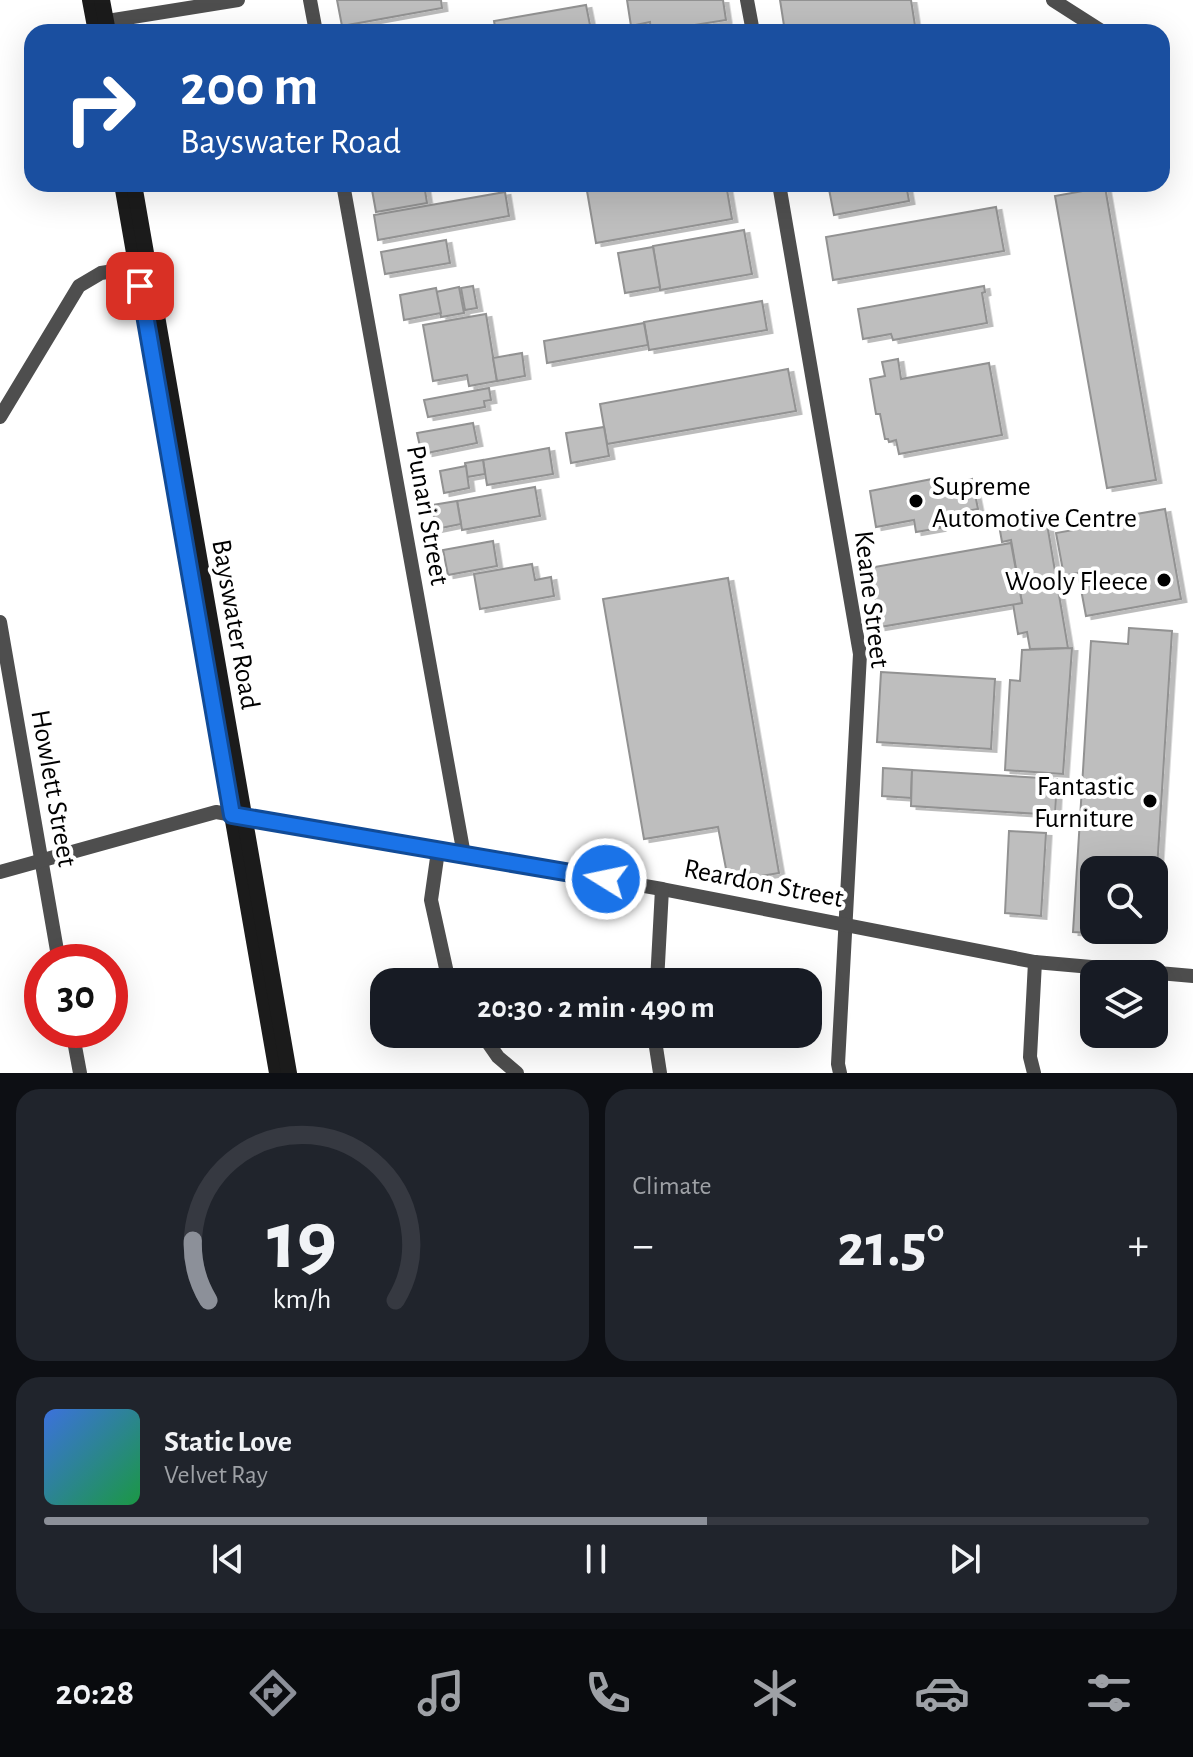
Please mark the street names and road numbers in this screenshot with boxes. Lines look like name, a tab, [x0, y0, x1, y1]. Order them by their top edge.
street label: Punari Street	[401, 443, 453, 588]
street label: Keane Street	[849, 529, 893, 670]
street label: Bayswater Road	[206, 537, 264, 712]
street label: Howlett Street	[25, 708, 81, 869]
street label: Reardon Street	[681, 855, 846, 913]

